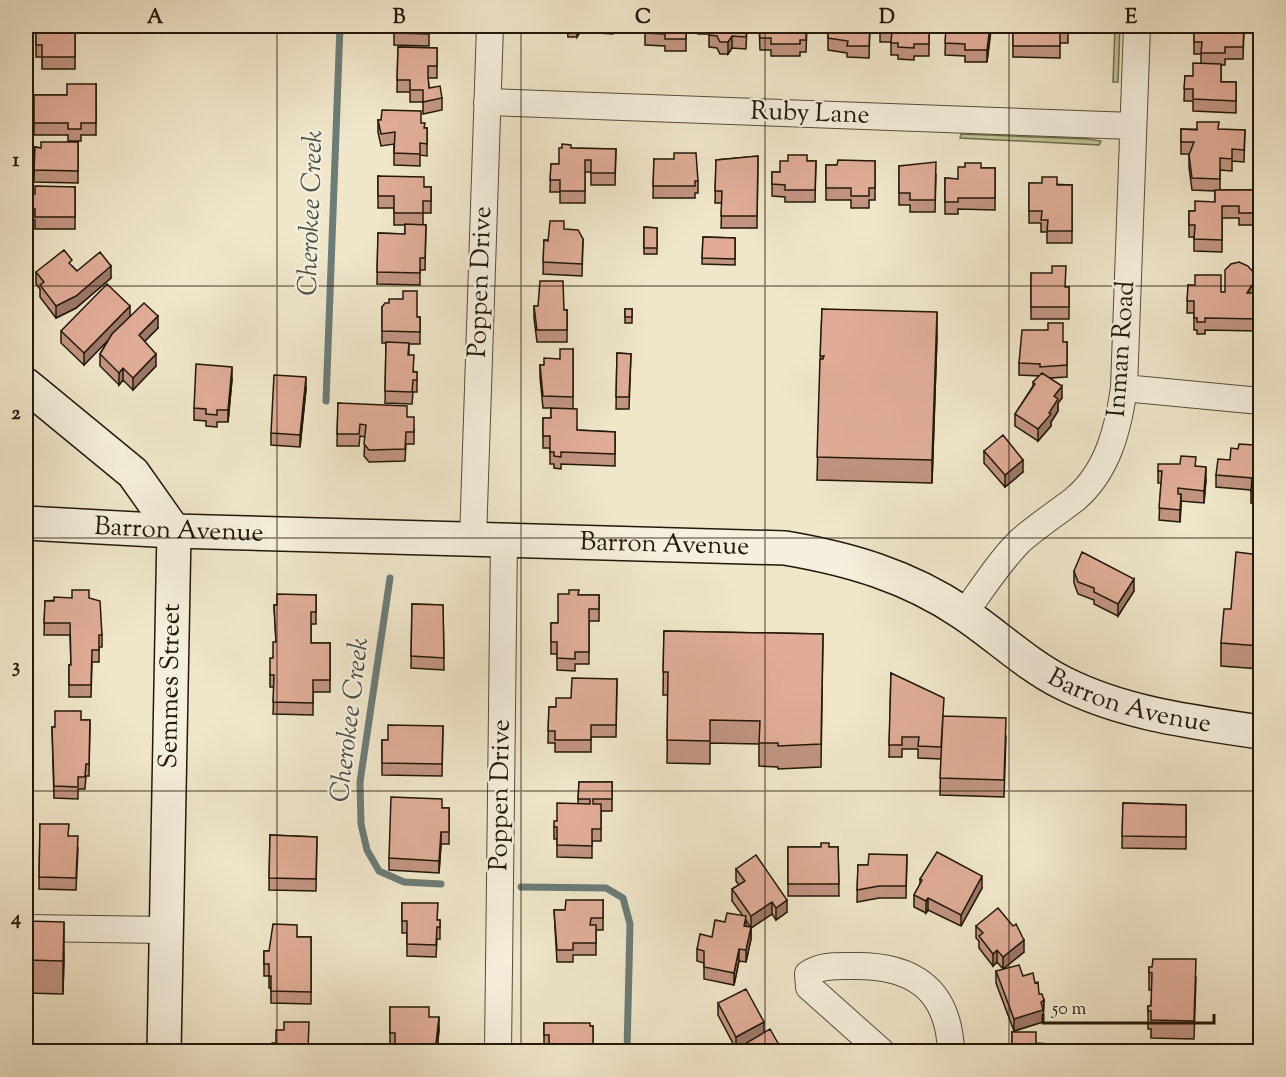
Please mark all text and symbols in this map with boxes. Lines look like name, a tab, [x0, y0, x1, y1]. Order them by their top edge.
text: A	[147, 4, 164, 33]
text: B	[393, 4, 406, 33]
text: C	[635, 4, 651, 33]
text: D	[879, 4, 895, 33]
text: E	[1125, 4, 1138, 33]
street label: Ruby Lane	[750, 93, 870, 135]
water label: Cherokee Creek	[290, 130, 334, 296]
text: 1	[13, 147, 20, 176]
street label: Poppen Drive	[460, 206, 502, 358]
street label: Inman Road	[1099, 279, 1145, 418]
text: 2	[11, 400, 21, 429]
street label: Barron Avenue	[93, 508, 264, 552]
street label: Barron Avenue	[579, 524, 750, 566]
street label: Semmes Street	[151, 603, 191, 769]
water label: Cherokee Creek	[322, 635, 380, 805]
text: 3	[12, 653, 20, 682]
street label: Barron Avenue	[1040, 659, 1214, 743]
street label: Poppen Drive	[481, 719, 521, 871]
text: 4	[10, 905, 21, 934]
scale bar	[1043, 987, 1214, 1025]
text: 50 m	[1051, 997, 1087, 1023]

